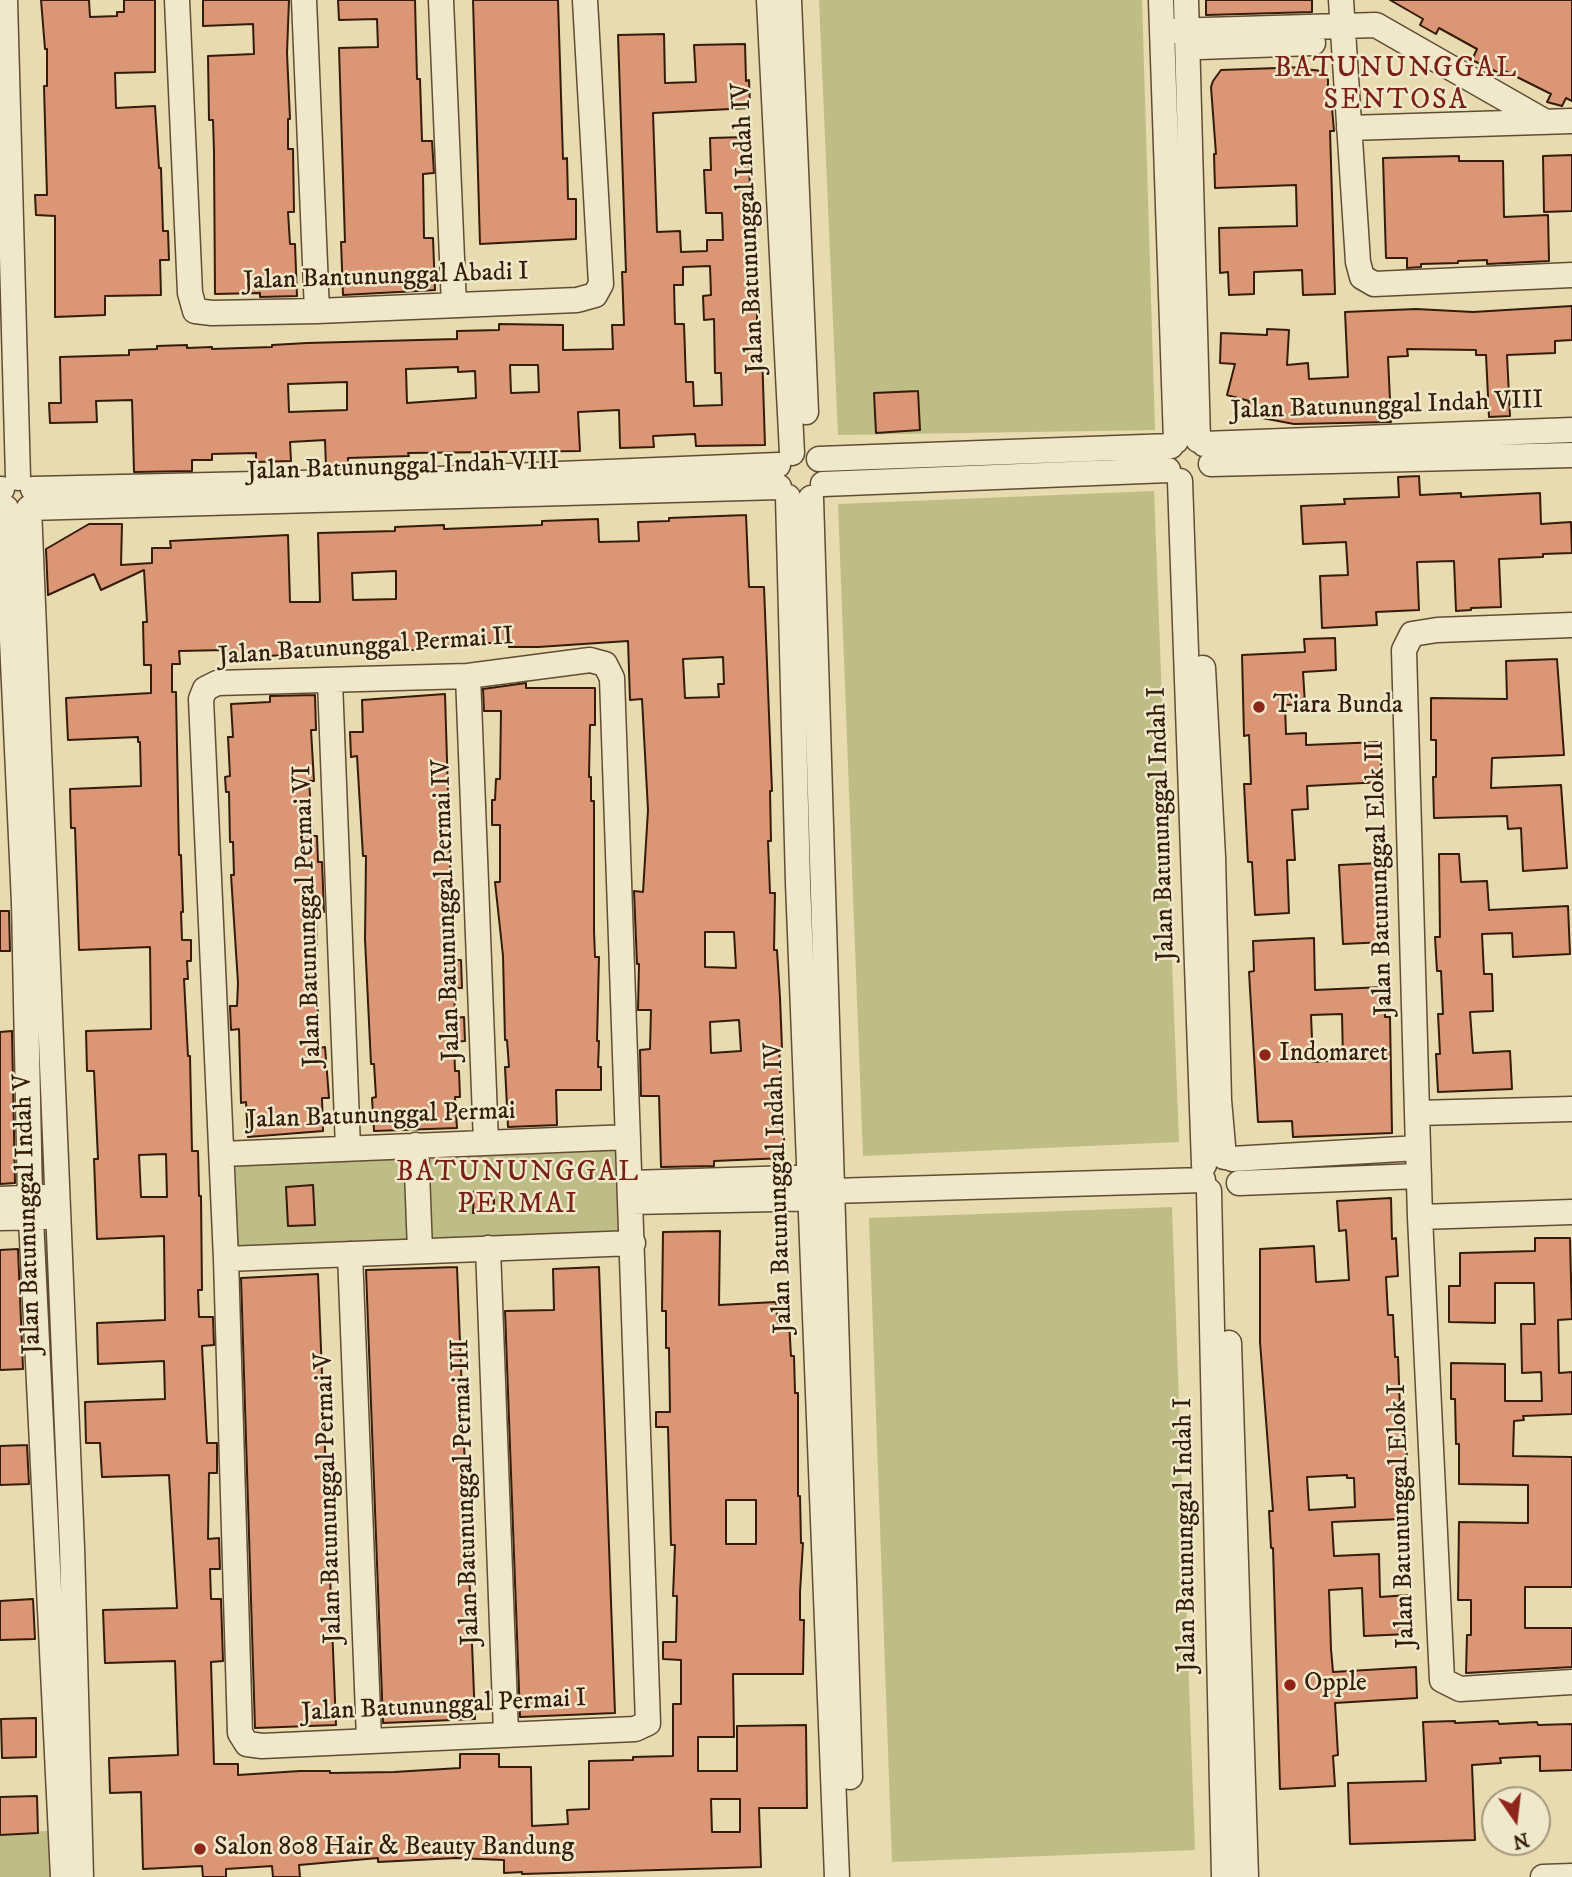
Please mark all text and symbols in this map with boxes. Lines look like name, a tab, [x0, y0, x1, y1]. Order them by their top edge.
district label: BATUNUNGGAL SENTOSA	[1275, 53, 1517, 119]
street label: Jalan Batununggal Indah IV	[727, 82, 773, 374]
street label: Jalan Bantununggal Abadi I	[243, 257, 529, 299]
street label: Jalan Batununggal Indah VIII	[1230, 386, 1544, 428]
street label: Jalan Batununggal Indah VIII	[246, 447, 560, 489]
street label: Jalan Batununggal Permai II	[217, 622, 515, 674]
street label: Jalan Batununggal Indah I	[1143, 686, 1183, 962]
place label: Tiara Bunda	[1273, 691, 1403, 723]
marker: Tiara Bunda	[1251, 699, 1267, 715]
street label: Jalan Batununggal Elok II	[1361, 740, 1401, 1016]
street label: Jalan Batununggal Permai IV	[427, 759, 469, 1061]
street label: Jalan Batununggal Permai VI	[288, 765, 330, 1067]
place label: Indomaret	[1279, 1039, 1388, 1071]
street label: Jalan Batununggal Indah IV	[759, 1042, 801, 1334]
marker: Indomaret	[1257, 1047, 1273, 1063]
street label: Jalan Batununggal Indah V	[9, 1073, 49, 1355]
street label: Jalan Batununggal Permai	[246, 1097, 516, 1137]
district label: BATUNUNGGAL PERMAI	[397, 1157, 639, 1223]
street label: Jalan Batununggal Permai III	[446, 1338, 488, 1646]
street label: Jalan Batununggal Permai V	[309, 1352, 351, 1644]
street label: Jalan Batununggal Elok I	[1383, 1383, 1423, 1649]
street label: Jalan Batununggal Indah I	[1169, 1397, 1205, 1673]
place label: Opple	[1304, 1669, 1367, 1701]
marker: Opple	[1282, 1677, 1298, 1693]
street label: Jalan Batununggal Permai I	[301, 1684, 587, 1730]
north arrow	[1481, 1786, 1551, 1856]
text: N	[1510, 1827, 1531, 1853]
place label: Salon 808 Hair & Beauty Bandung	[214, 1833, 574, 1865]
marker: Salon 808 Hair & Beauty Bandung	[192, 1841, 208, 1857]

